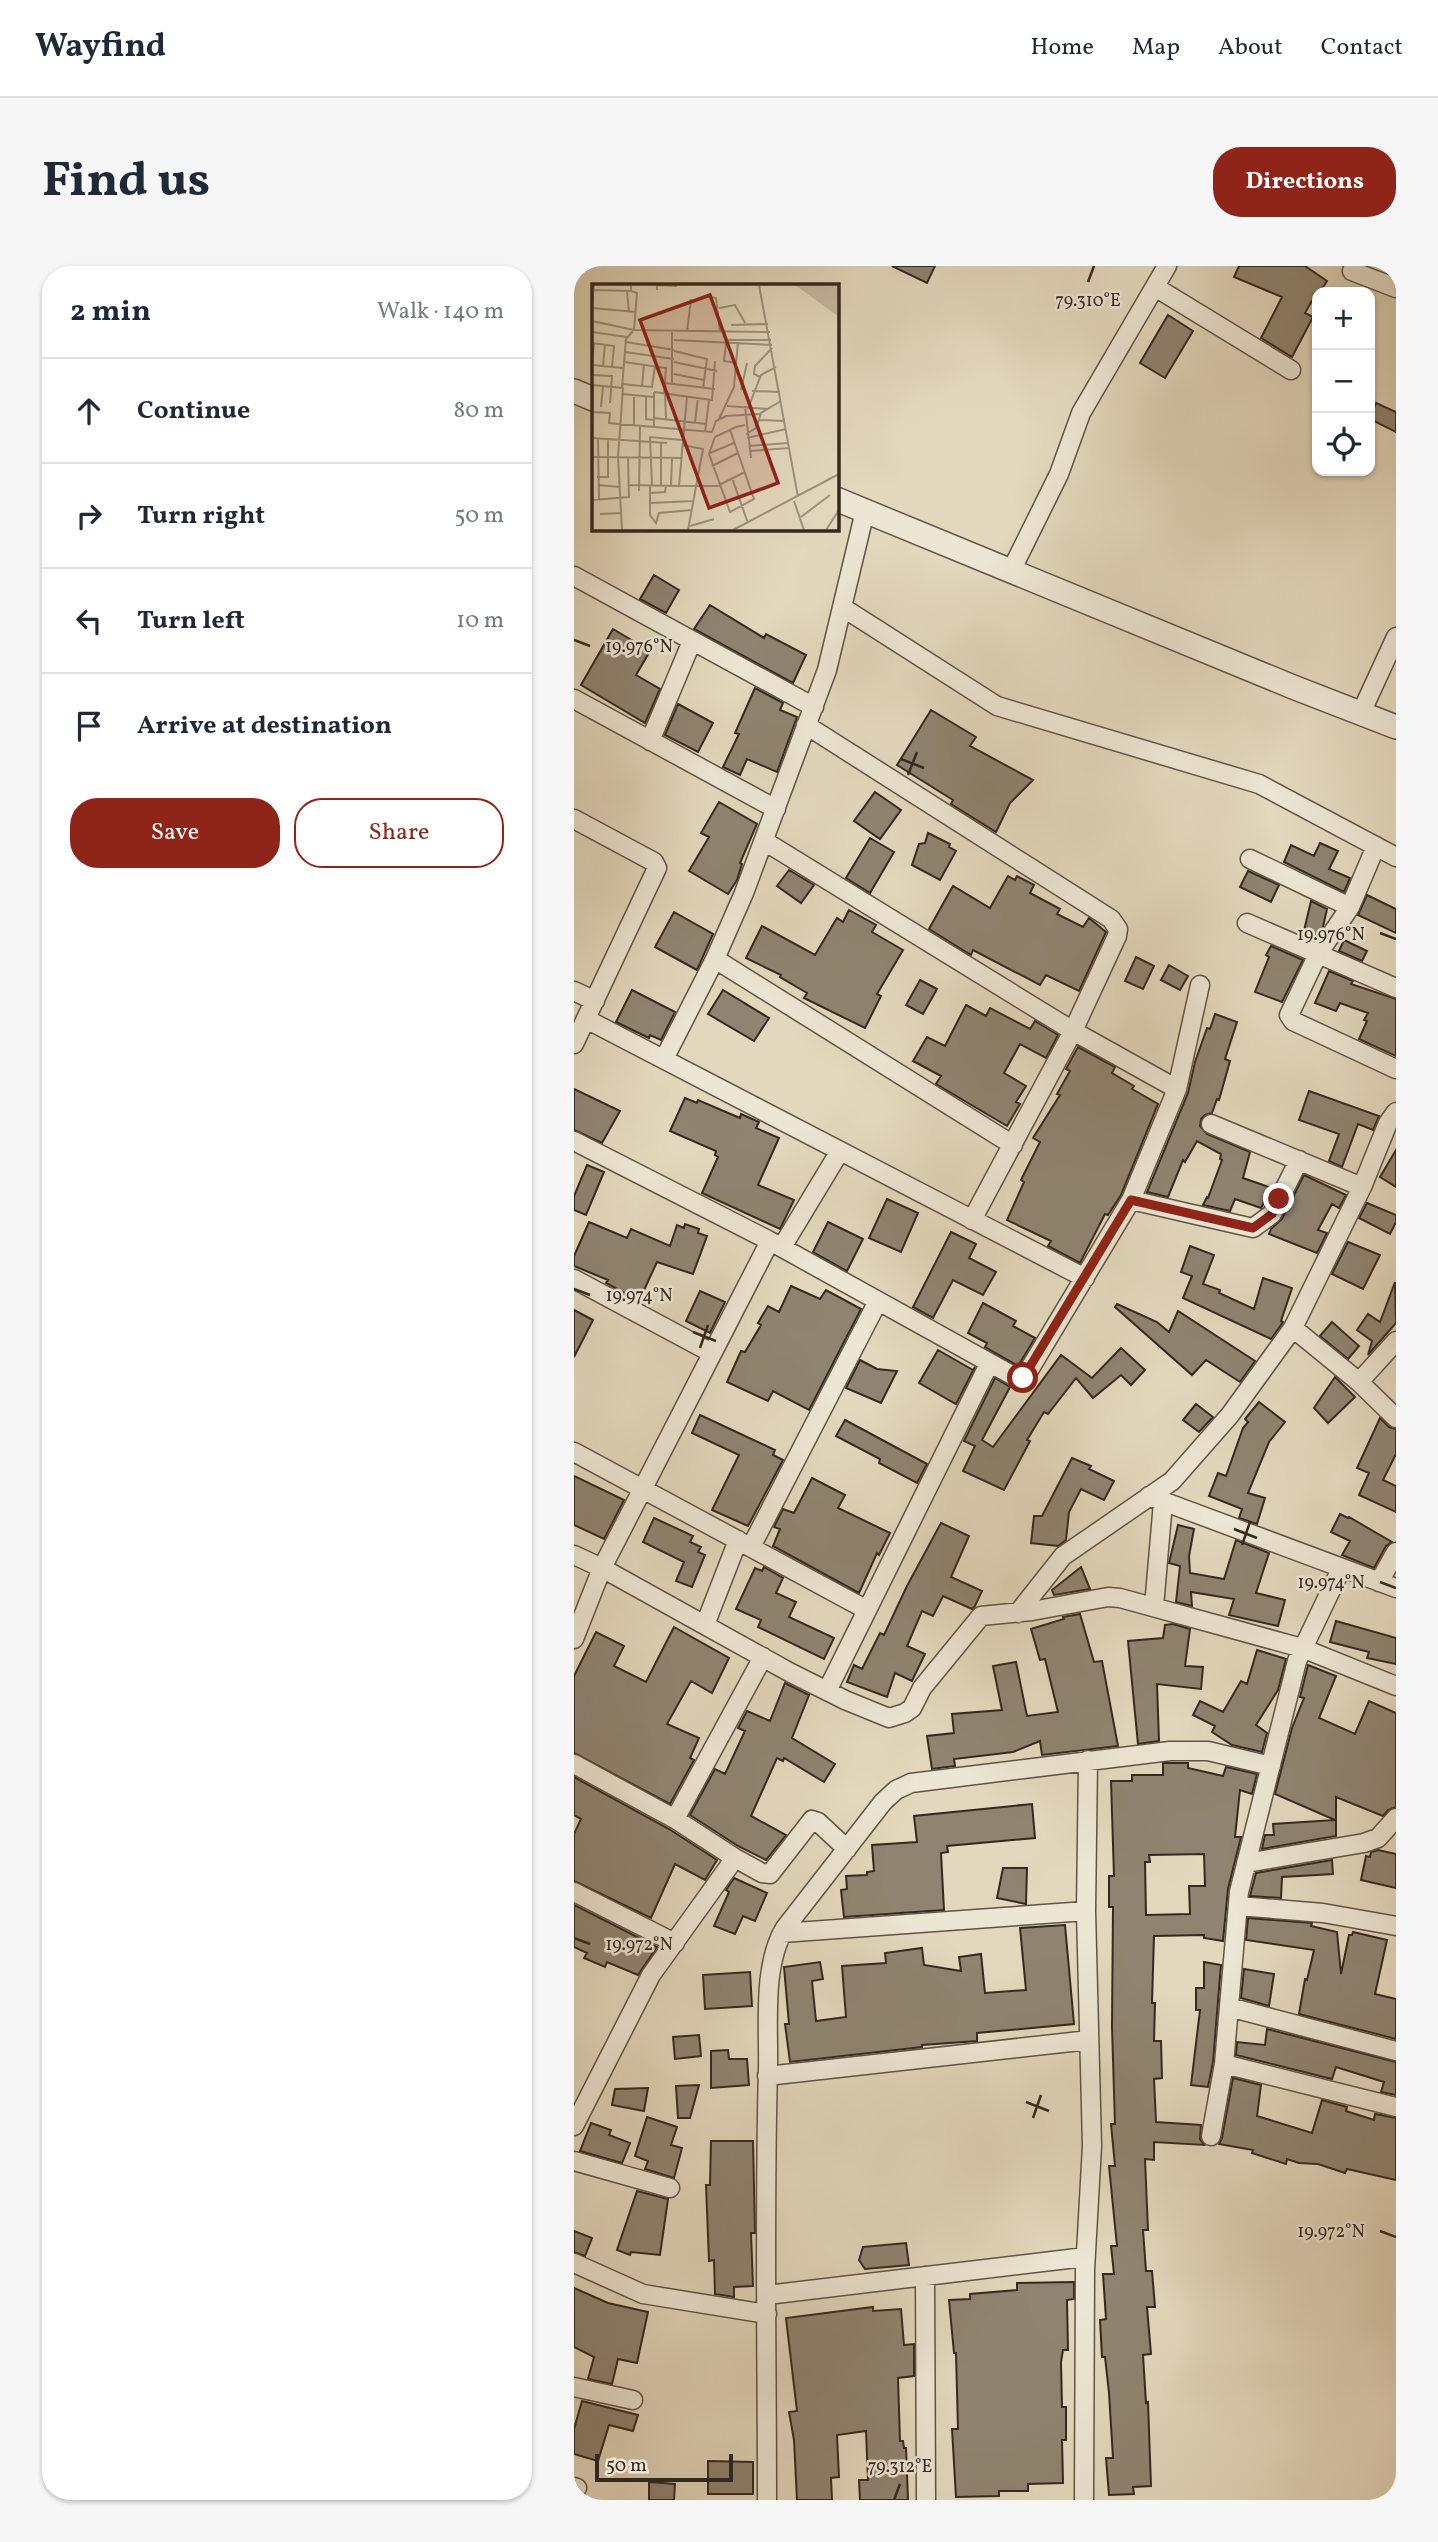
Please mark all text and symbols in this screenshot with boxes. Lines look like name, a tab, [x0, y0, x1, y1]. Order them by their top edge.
text: Wayfind	[35, 25, 166, 71]
text: Home	[1030, 31, 1094, 65]
text: Map	[1132, 31, 1180, 65]
text: About	[1218, 31, 1283, 65]
text: Contact	[1321, 31, 1403, 65]
button: Directions	[1213, 147, 1396, 217]
text: Find us	[42, 148, 210, 217]
inset map	[592, 284, 838, 530]
map controls	[1312, 287, 1375, 476]
button: +	[1312, 287, 1375, 350]
text: 79.310°E	[1055, 289, 1121, 314]
text: 2 min	[70, 291, 151, 333]
text: Walk · 140 m	[377, 296, 504, 328]
button: −	[1312, 350, 1375, 413]
icon: ahead	[70, 392, 108, 430]
text: Continue	[137, 393, 250, 429]
text: 80 m	[454, 395, 504, 427]
button: locate	[1312, 413, 1375, 476]
icon: right	[70, 497, 108, 535]
text: Turn right	[137, 498, 265, 534]
text: 50 m	[455, 500, 504, 532]
icon: left	[70, 602, 108, 640]
text: Turn left	[137, 603, 245, 639]
text: 10 m	[456, 605, 504, 637]
text: 19.976°N	[605, 635, 673, 660]
icon: arrive	[70, 707, 108, 745]
text: Arrive at destination	[137, 708, 392, 744]
button: Save	[70, 798, 280, 868]
button: Share	[294, 798, 504, 868]
text: 19.976°N	[1297, 923, 1365, 948]
route end	[1263, 1183, 1294, 1214]
text: 19.974°N	[605, 1284, 673, 1309]
route start	[1007, 1362, 1038, 1393]
text: 19.974°N	[1297, 1571, 1365, 1596]
text: 19.972°N	[605, 1933, 673, 1958]
text: 19.972°N	[1297, 2220, 1365, 2245]
scale bar	[595, 2451, 733, 2483]
text: 50 m	[606, 2453, 647, 2479]
text: 79.312°E	[868, 2455, 932, 2480]

